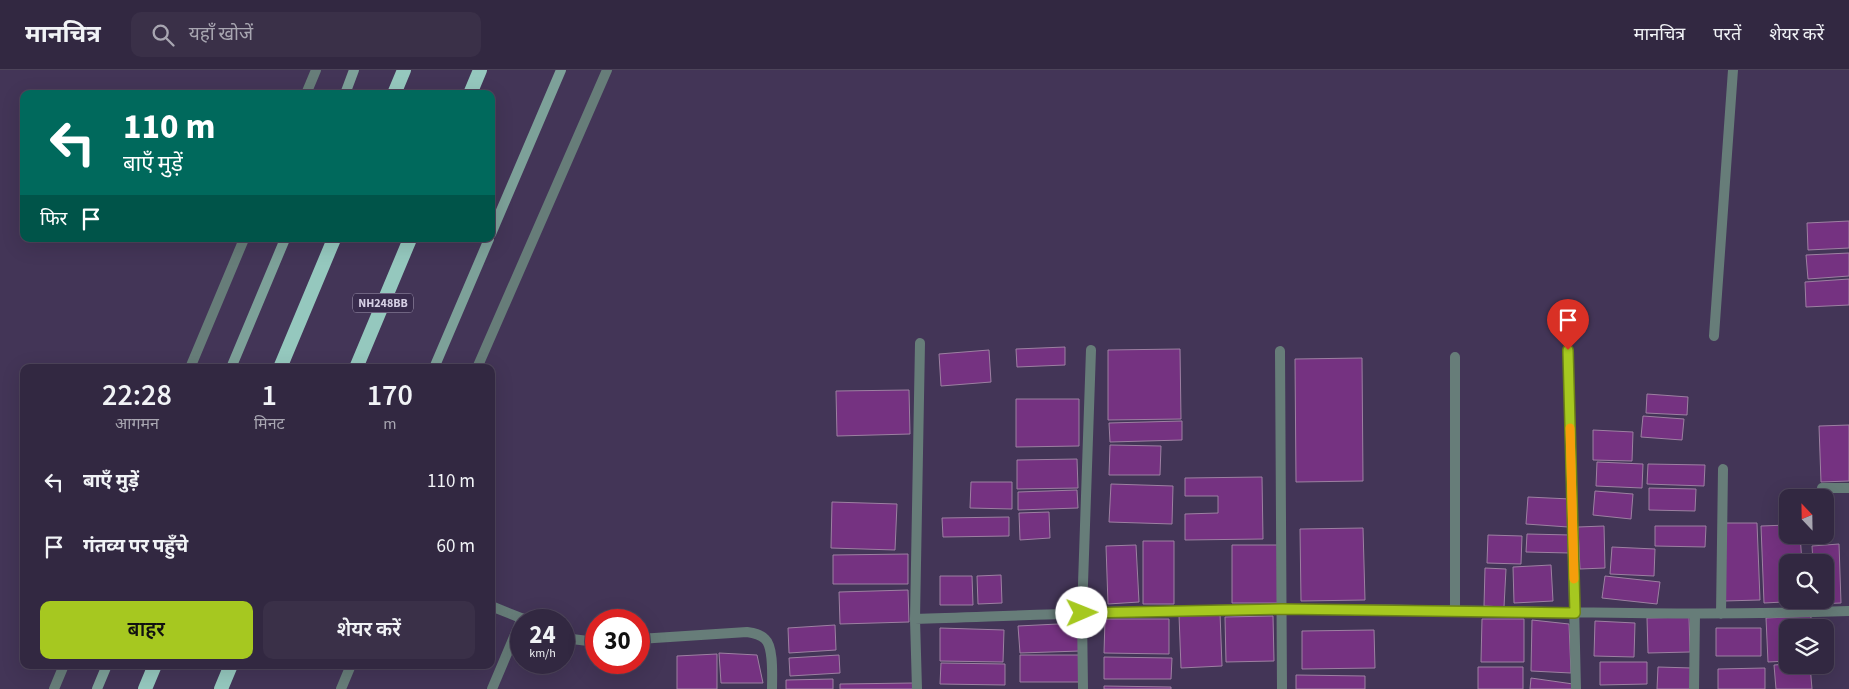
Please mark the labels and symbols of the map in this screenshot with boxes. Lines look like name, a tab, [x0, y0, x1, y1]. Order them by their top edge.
road number: NH248BB	[353, 294, 413, 312]
pin	[1547, 299, 1589, 350]
north arrow	[1779, 489, 1834, 544]
position arrow	[1055, 586, 1107, 638]
speed limit sign: 30	[585, 609, 650, 674]

